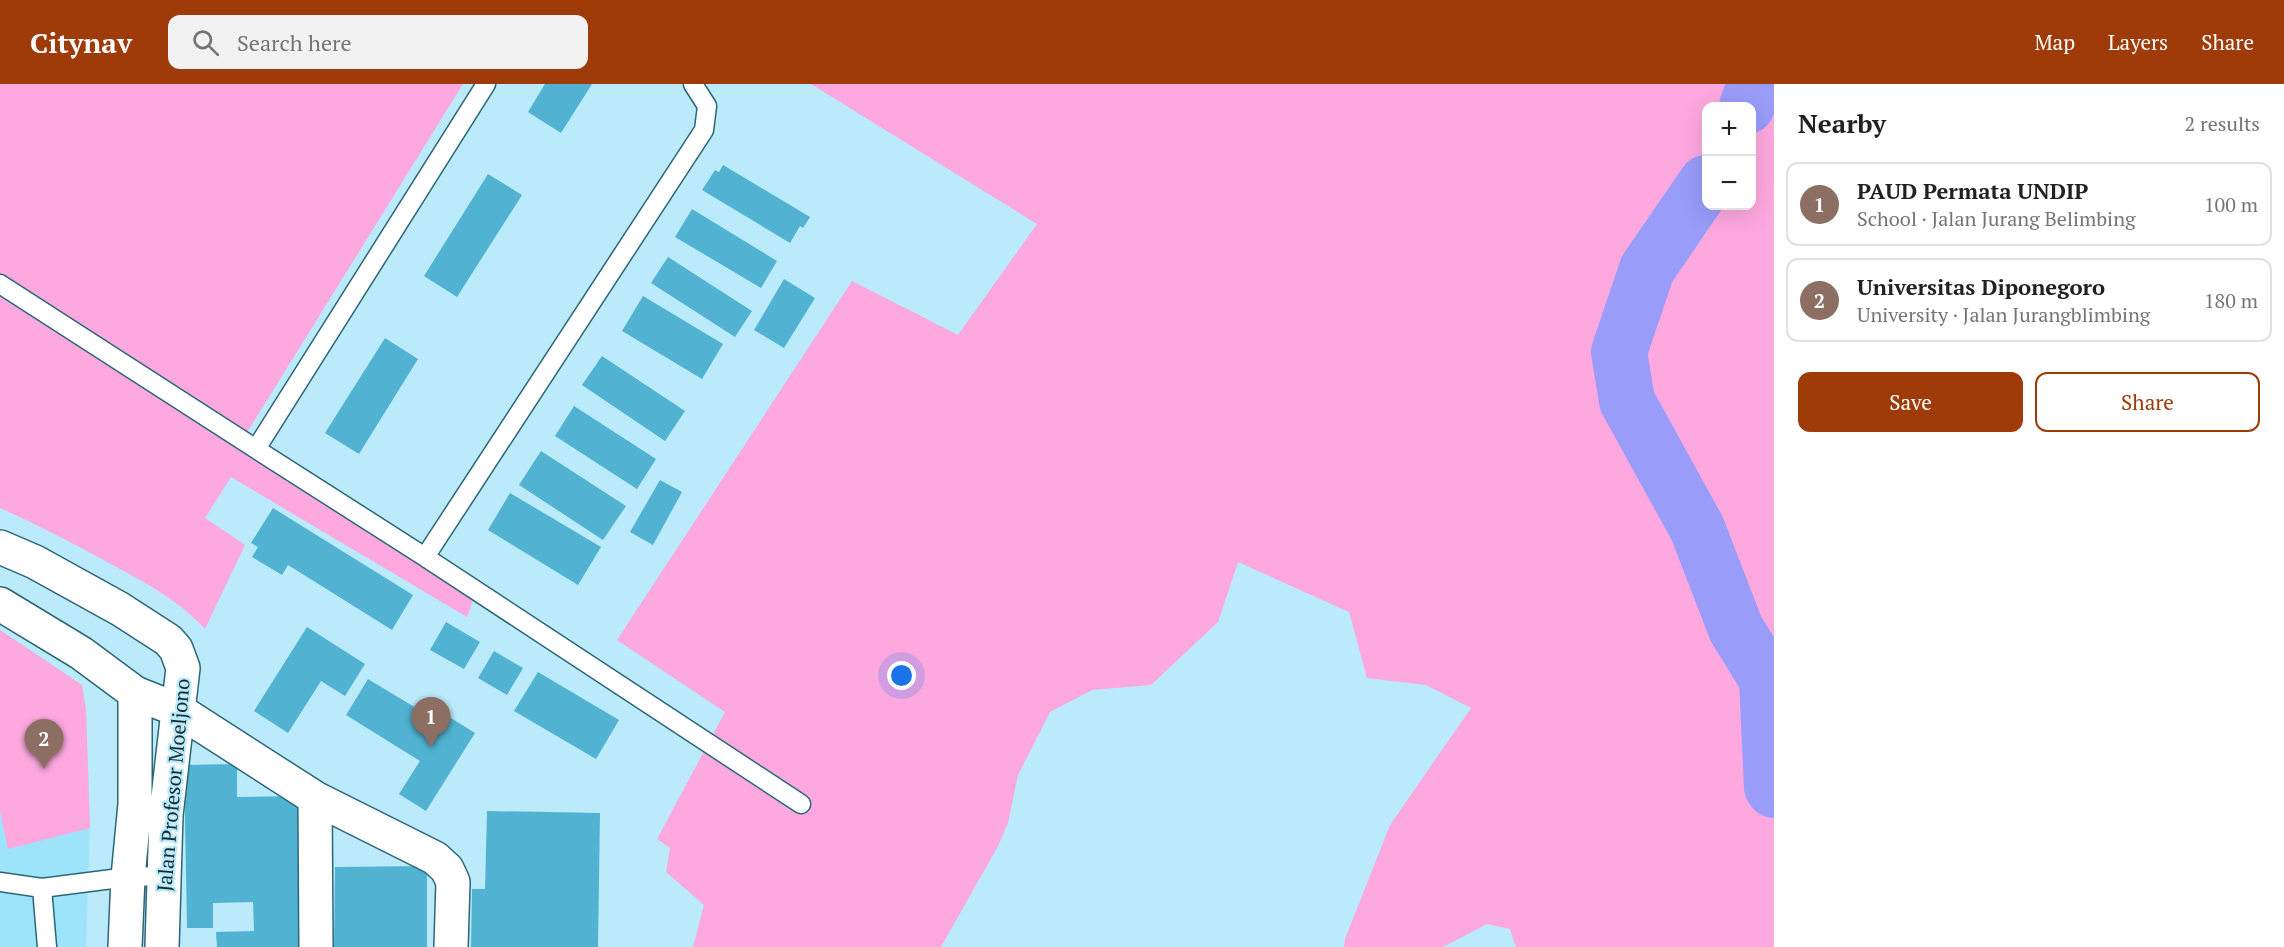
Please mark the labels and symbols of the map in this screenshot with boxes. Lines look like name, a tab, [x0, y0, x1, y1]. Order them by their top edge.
your location	[887, 661, 916, 690]
street label: Jalan Profesor Moeljono	[150, 677, 196, 893]
pin: 1	[412, 698, 450, 747]
pin: 2	[24, 720, 63, 769]

